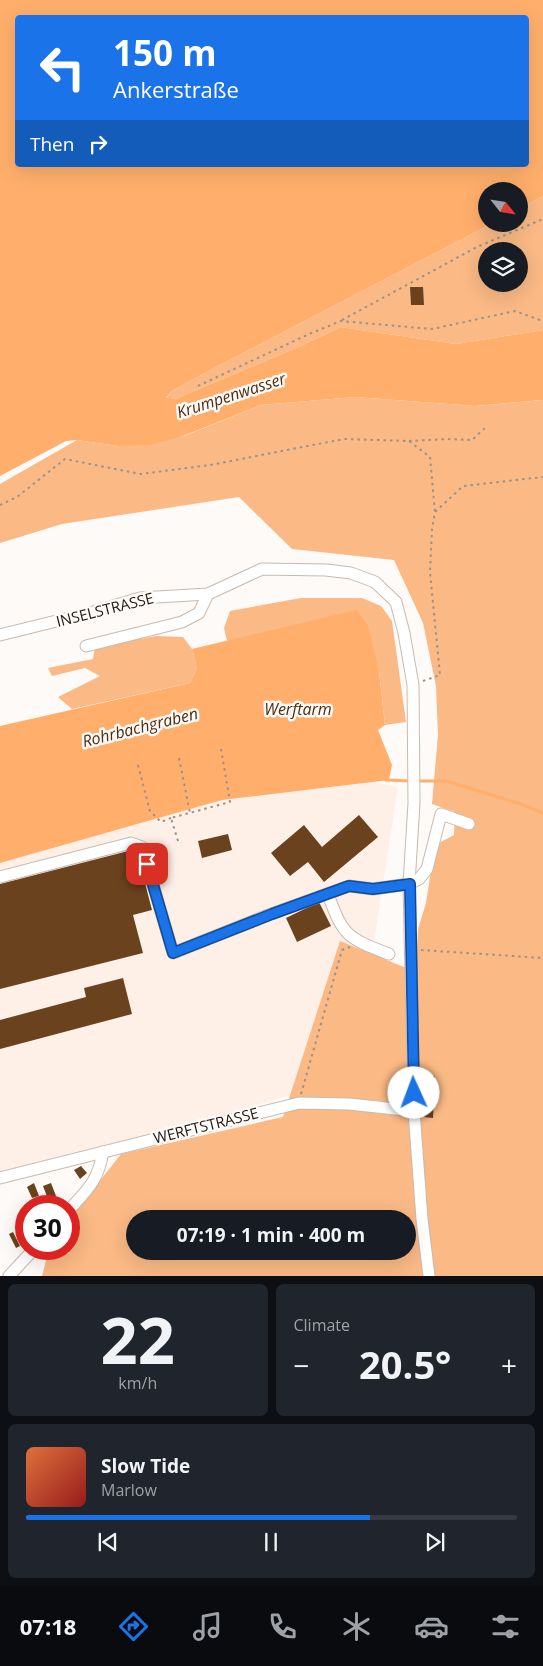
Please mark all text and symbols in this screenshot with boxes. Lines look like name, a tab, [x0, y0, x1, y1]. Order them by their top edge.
text: 150 m	[113, 29, 217, 76]
icon: left	[30, 35, 95, 100]
text: Ankerstraße	[113, 74, 239, 104]
icon: right	[84, 130, 112, 158]
text: Then	[30, 131, 74, 157]
north arrow	[478, 182, 528, 232]
map controls	[478, 182, 528, 292]
button: layers	[478, 242, 528, 292]
water label: Krumpenwasser	[174, 367, 289, 423]
street label: INSELSTRASSE	[54, 587, 156, 631]
water label: Werftarm	[264, 698, 332, 720]
water label: Rohrbachgraben	[80, 702, 200, 752]
pin	[126, 843, 168, 885]
icon: arrive	[133, 850, 161, 878]
position arrow	[387, 1066, 439, 1118]
street label: WERFTSTRASSE	[151, 1102, 260, 1148]
speed limit sign: 30	[15, 1195, 80, 1260]
text: 07:19 · 1 min · 400 m	[177, 1222, 365, 1248]
text: 22	[101, 1295, 175, 1383]
text: Climate	[294, 1314, 350, 1336]
text: 20.5°	[359, 1338, 451, 1390]
text: −	[294, 1346, 310, 1384]
text: +	[501, 1346, 517, 1384]
text: km/h	[118, 1372, 157, 1394]
text: Slow Tide	[101, 1453, 190, 1479]
text: Marlow	[101, 1479, 157, 1501]
icon: previous	[94, 1528, 122, 1556]
icon: pause	[257, 1528, 285, 1556]
icon: next	[421, 1528, 449, 1556]
icon: directions	[116, 1609, 151, 1644]
icon: music	[190, 1609, 225, 1644]
icon: phone	[265, 1609, 300, 1644]
icon: climate	[339, 1609, 374, 1644]
icon: car	[414, 1609, 449, 1644]
icon: filters	[488, 1609, 523, 1644]
text: 07:18	[20, 1611, 76, 1641]

